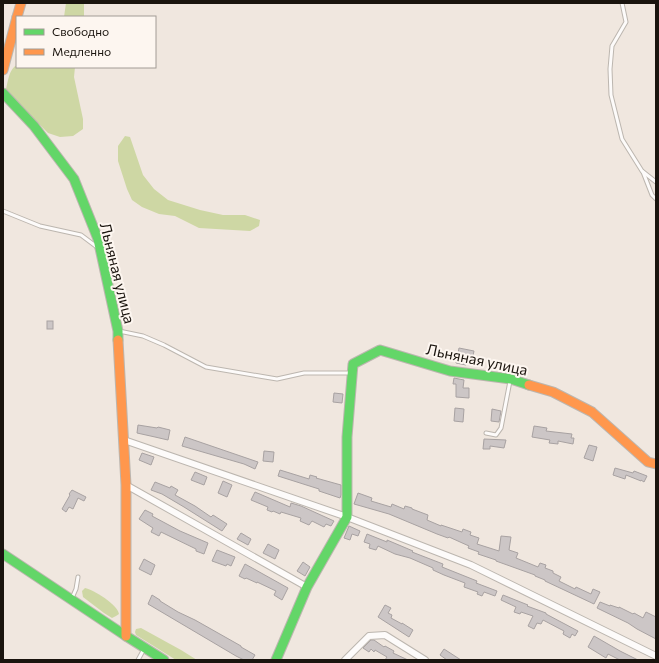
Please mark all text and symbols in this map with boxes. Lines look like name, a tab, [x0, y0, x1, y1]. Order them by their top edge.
legend	[16, 16, 156, 68]
text: Свободно	[52, 24, 109, 38]
text: Медленно	[52, 44, 111, 58]
street label: Льняная улица	[97, 221, 139, 325]
street label: Льняная улица	[425, 339, 529, 379]

